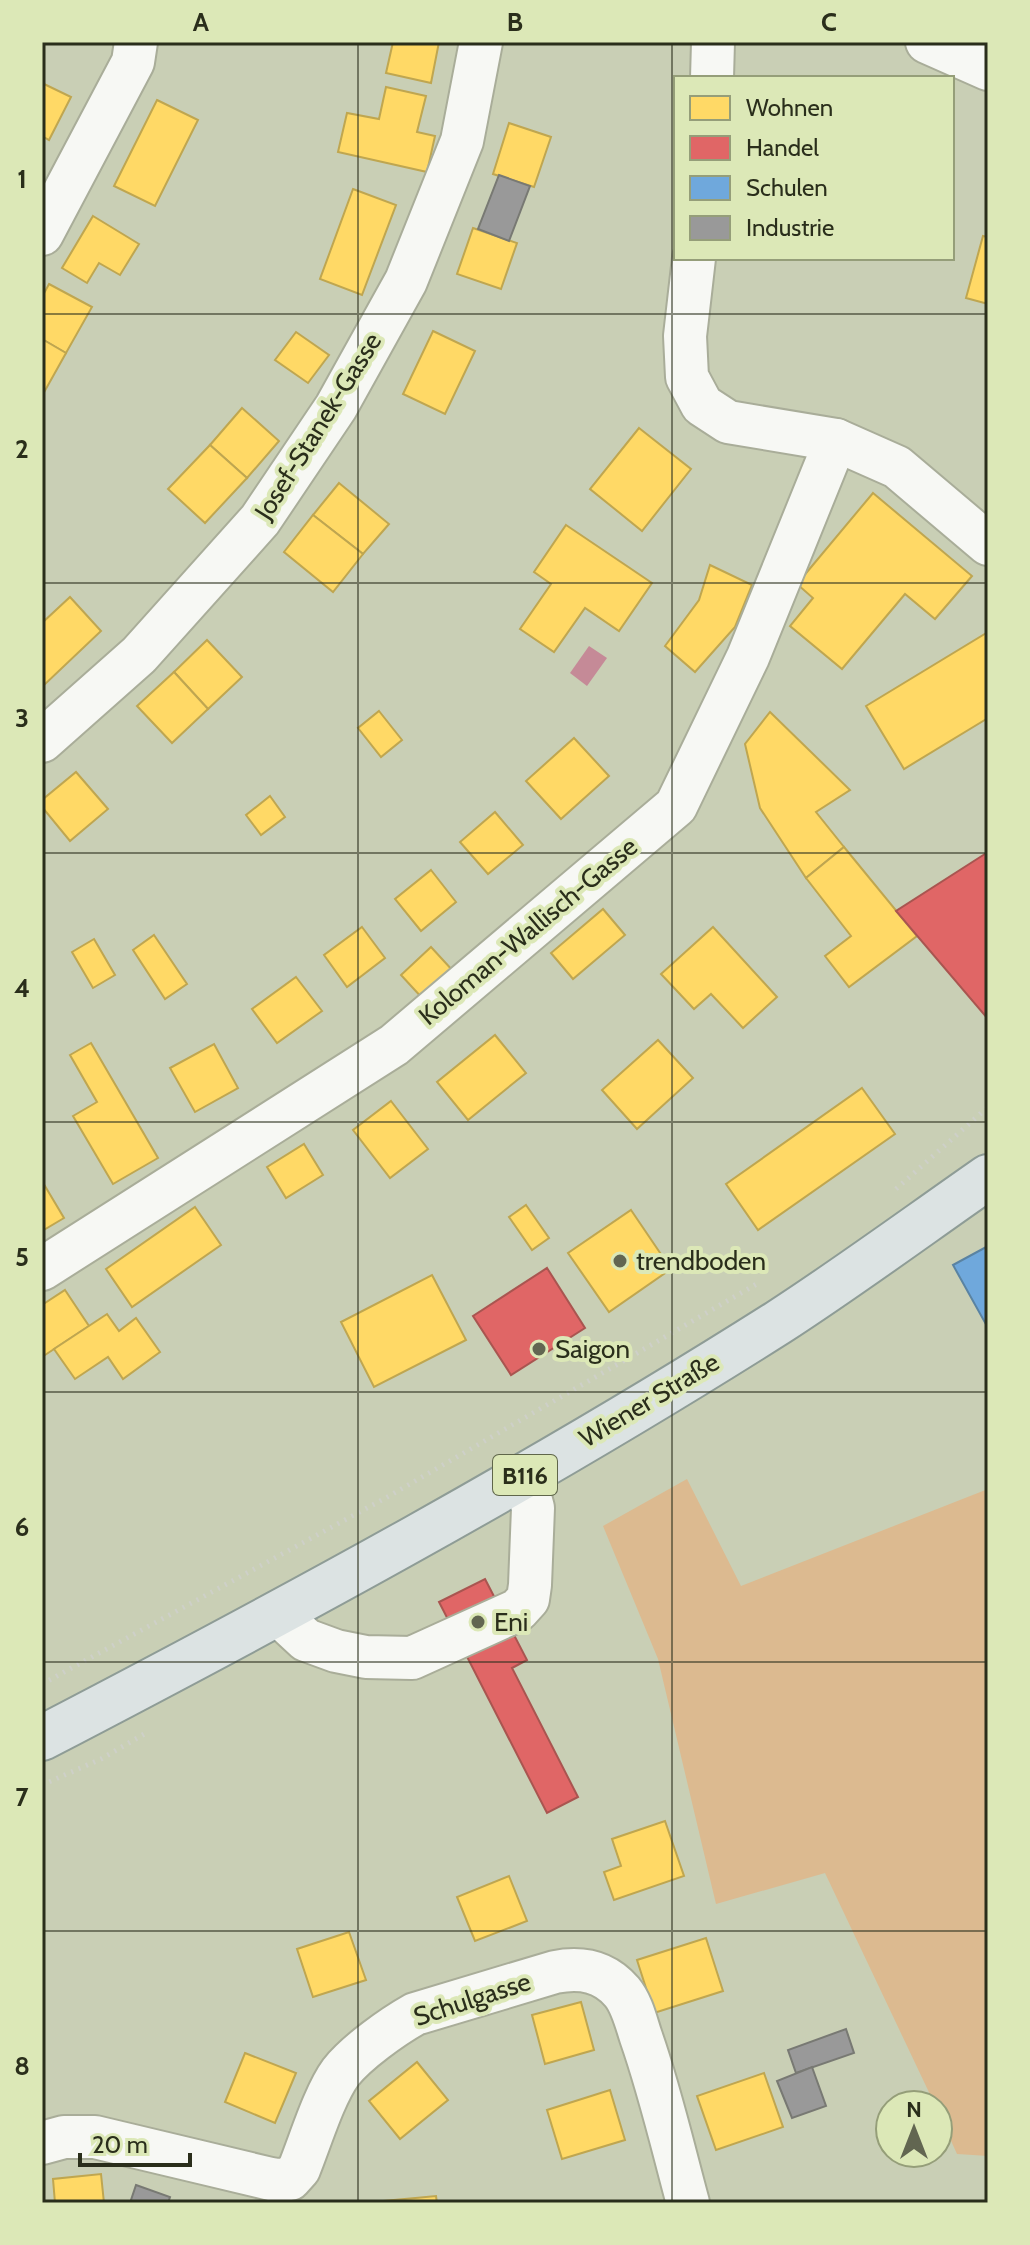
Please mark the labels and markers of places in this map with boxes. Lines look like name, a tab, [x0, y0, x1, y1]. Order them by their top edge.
place label: trendboden	[636, 1245, 766, 1277]
marker: trendboden	[611, 1252, 629, 1270]
place label: Saigon	[555, 1333, 630, 1365]
marker: Saigon	[530, 1340, 548, 1358]
place label: Eni	[494, 1606, 528, 1638]
marker: Eni	[469, 1613, 487, 1631]

